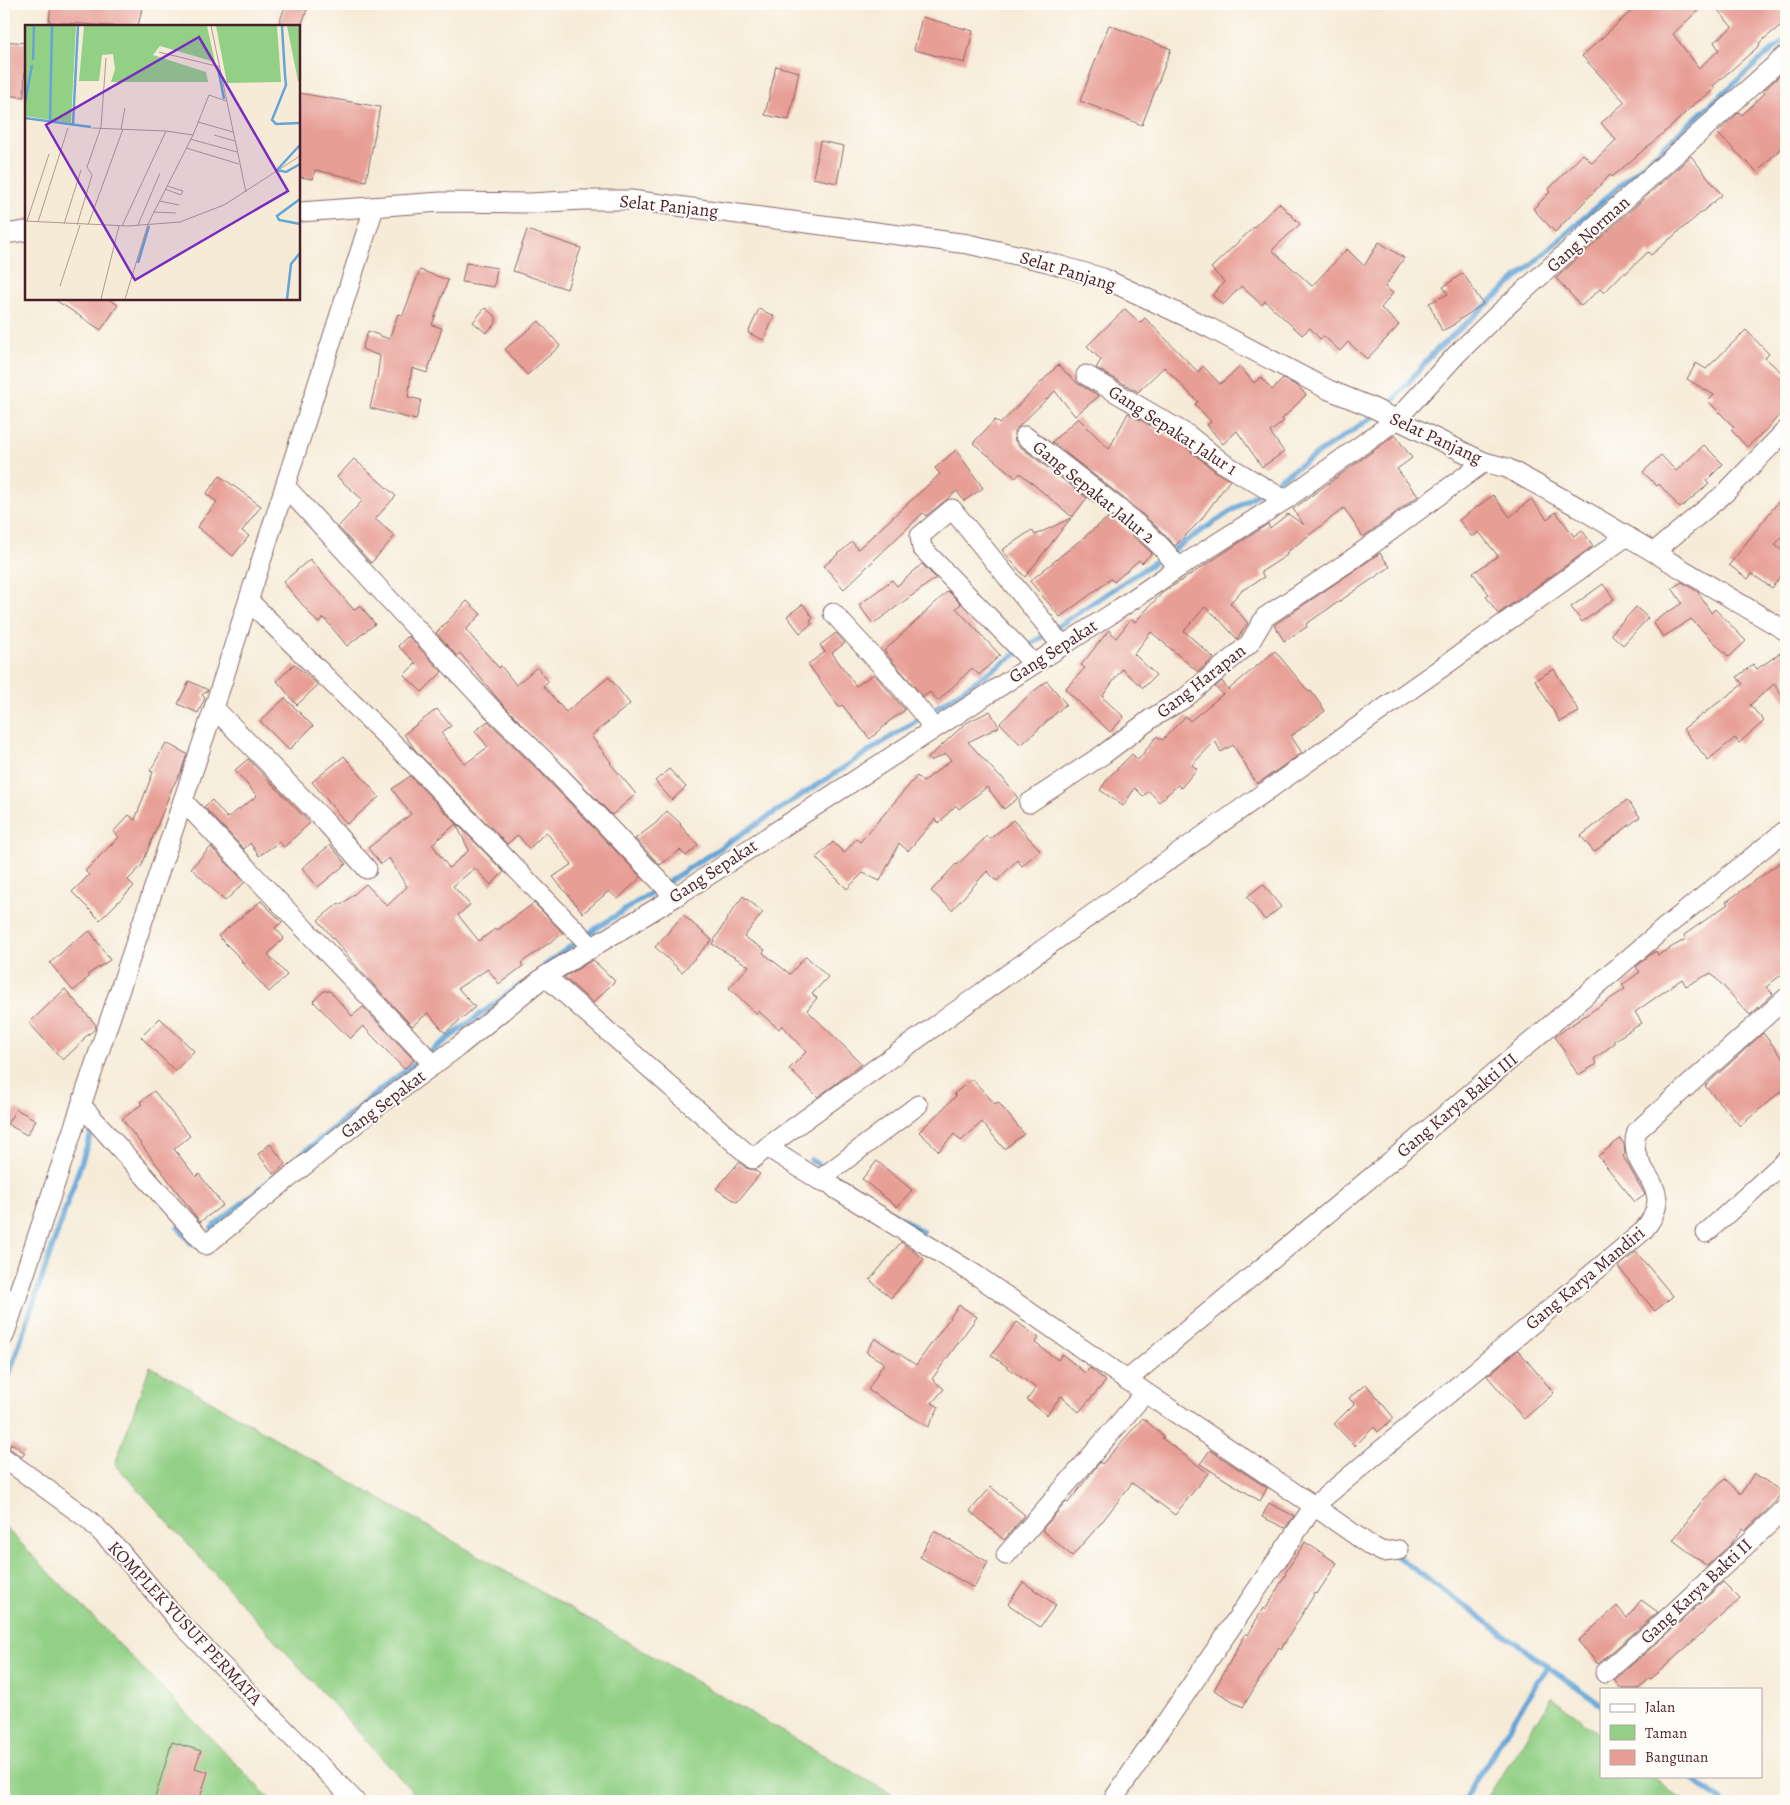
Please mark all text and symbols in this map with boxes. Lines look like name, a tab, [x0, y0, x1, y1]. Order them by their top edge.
inset map	[25, 25, 300, 300]
street label: Selat Panjang	[618, 189, 720, 223]
street label: Gang Norman	[1541, 190, 1635, 278]
street label: Selat Panjang	[1017, 245, 1119, 297]
street label: Gang Sepakat Jalur 1	[1104, 379, 1242, 481]
street label: Selat Panjang	[1386, 406, 1486, 470]
street label: Gang Sepakat Jalur 2	[1028, 435, 1161, 549]
street label: Gang Sepakat	[1004, 613, 1102, 688]
street label: Gang Harapan	[1151, 638, 1251, 723]
street label: Gang Sepakat	[664, 833, 762, 908]
street label: Gang Karya Bakti III	[1391, 1047, 1523, 1163]
street label: Gang Sepakat	[336, 1064, 430, 1144]
street label: Gang Karya Mandiri	[1520, 1221, 1650, 1335]
street label: Gang Karya Bakti II	[1635, 1533, 1757, 1649]
street label: KOMPLEK YUSUF PERMATA	[103, 1536, 268, 1711]
legend	[1600, 1688, 1762, 1778]
text: Jalan	[1645, 1697, 1675, 1717]
text: Taman	[1645, 1723, 1687, 1743]
text: Bangunan	[1645, 1747, 1708, 1767]

